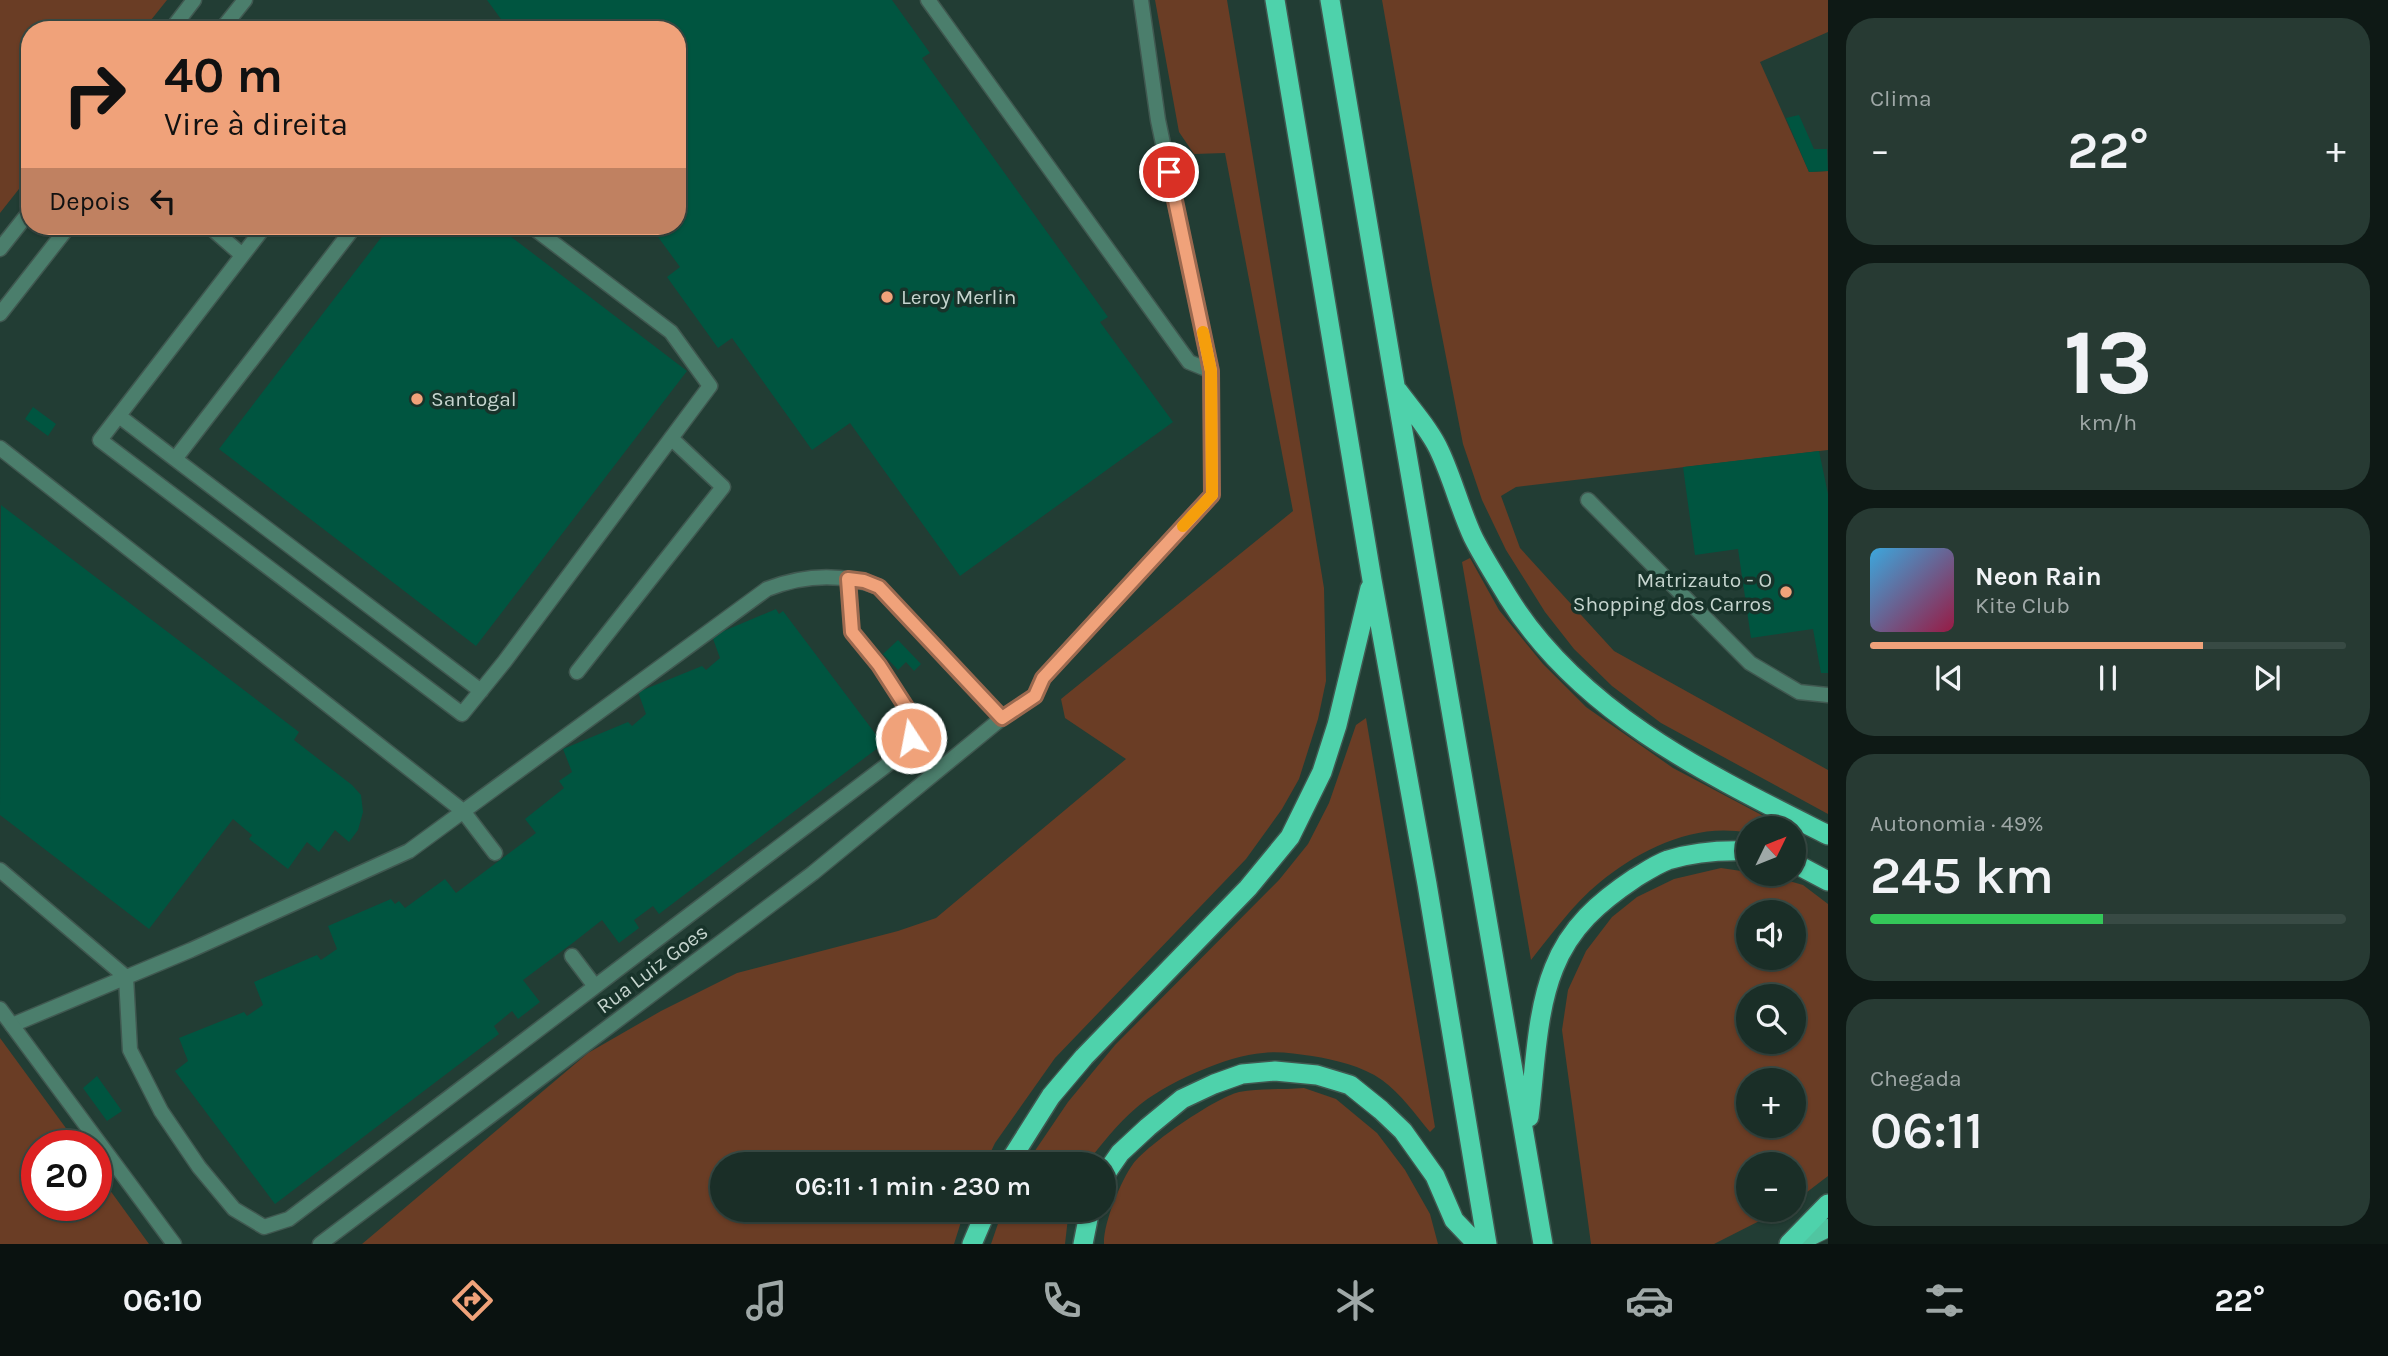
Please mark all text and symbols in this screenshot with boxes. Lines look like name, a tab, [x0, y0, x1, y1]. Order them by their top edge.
text: 40 m	[164, 47, 283, 104]
icon: right	[49, 49, 140, 140]
text: Clima	[1870, 85, 1932, 112]
text: Vire à direita	[164, 106, 348, 143]
text: 22°	[2067, 120, 2149, 181]
text: −	[1870, 128, 1890, 173]
text: +	[2326, 128, 2346, 173]
pin	[1139, 142, 1199, 202]
icon: arrive	[1150, 153, 1188, 191]
icon: left	[144, 182, 182, 220]
text: Depois	[49, 186, 130, 217]
place label: Leroy Merlin	[901, 285, 1016, 309]
marker: Leroy Merlin	[879, 289, 895, 305]
text: 13	[2063, 310, 2153, 416]
place label: Santogal	[431, 387, 517, 411]
marker: Santogal	[409, 391, 425, 407]
text: km/h	[2079, 409, 2137, 436]
text: Neon Rain	[1975, 561, 2102, 592]
place label: Matrizauto - O Shopping dos Carros	[1573, 568, 1772, 616]
marker: Matrizauto - O Shopping dos Carros	[1778, 584, 1794, 600]
text: Kite Club	[1975, 592, 2070, 619]
icon: previous	[1930, 659, 1968, 697]
icon: pause	[2089, 659, 2127, 697]
icon: next	[2248, 659, 2286, 697]
position arrow	[874, 701, 948, 775]
text: Autonomia · 49%	[1870, 810, 2044, 837]
north arrow	[1736, 816, 1806, 886]
map controls	[1736, 816, 1806, 1222]
text: 245 km	[1870, 845, 2054, 906]
button: sound	[1736, 900, 1806, 970]
street label: Rua Luiz Goes	[592, 919, 712, 1019]
button: search	[1736, 984, 1806, 1054]
text: Chegada	[1870, 1065, 1962, 1092]
button: +	[1736, 1068, 1806, 1138]
text: 06:11	[1870, 1100, 1983, 1161]
speed limit sign: 20	[21, 1130, 112, 1221]
button: −	[1736, 1152, 1806, 1222]
text: 06:11 · 1 min · 230 m	[795, 1171, 1031, 1202]
icon: directions	[448, 1276, 497, 1325]
icon: music	[742, 1276, 791, 1325]
icon: phone	[1037, 1276, 1086, 1325]
icon: climate	[1331, 1276, 1380, 1325]
icon: car	[1625, 1276, 1674, 1325]
icon: filters	[1920, 1276, 1969, 1325]
text: 06:10	[123, 1282, 203, 1319]
text: 22°	[2214, 1282, 2265, 1319]

